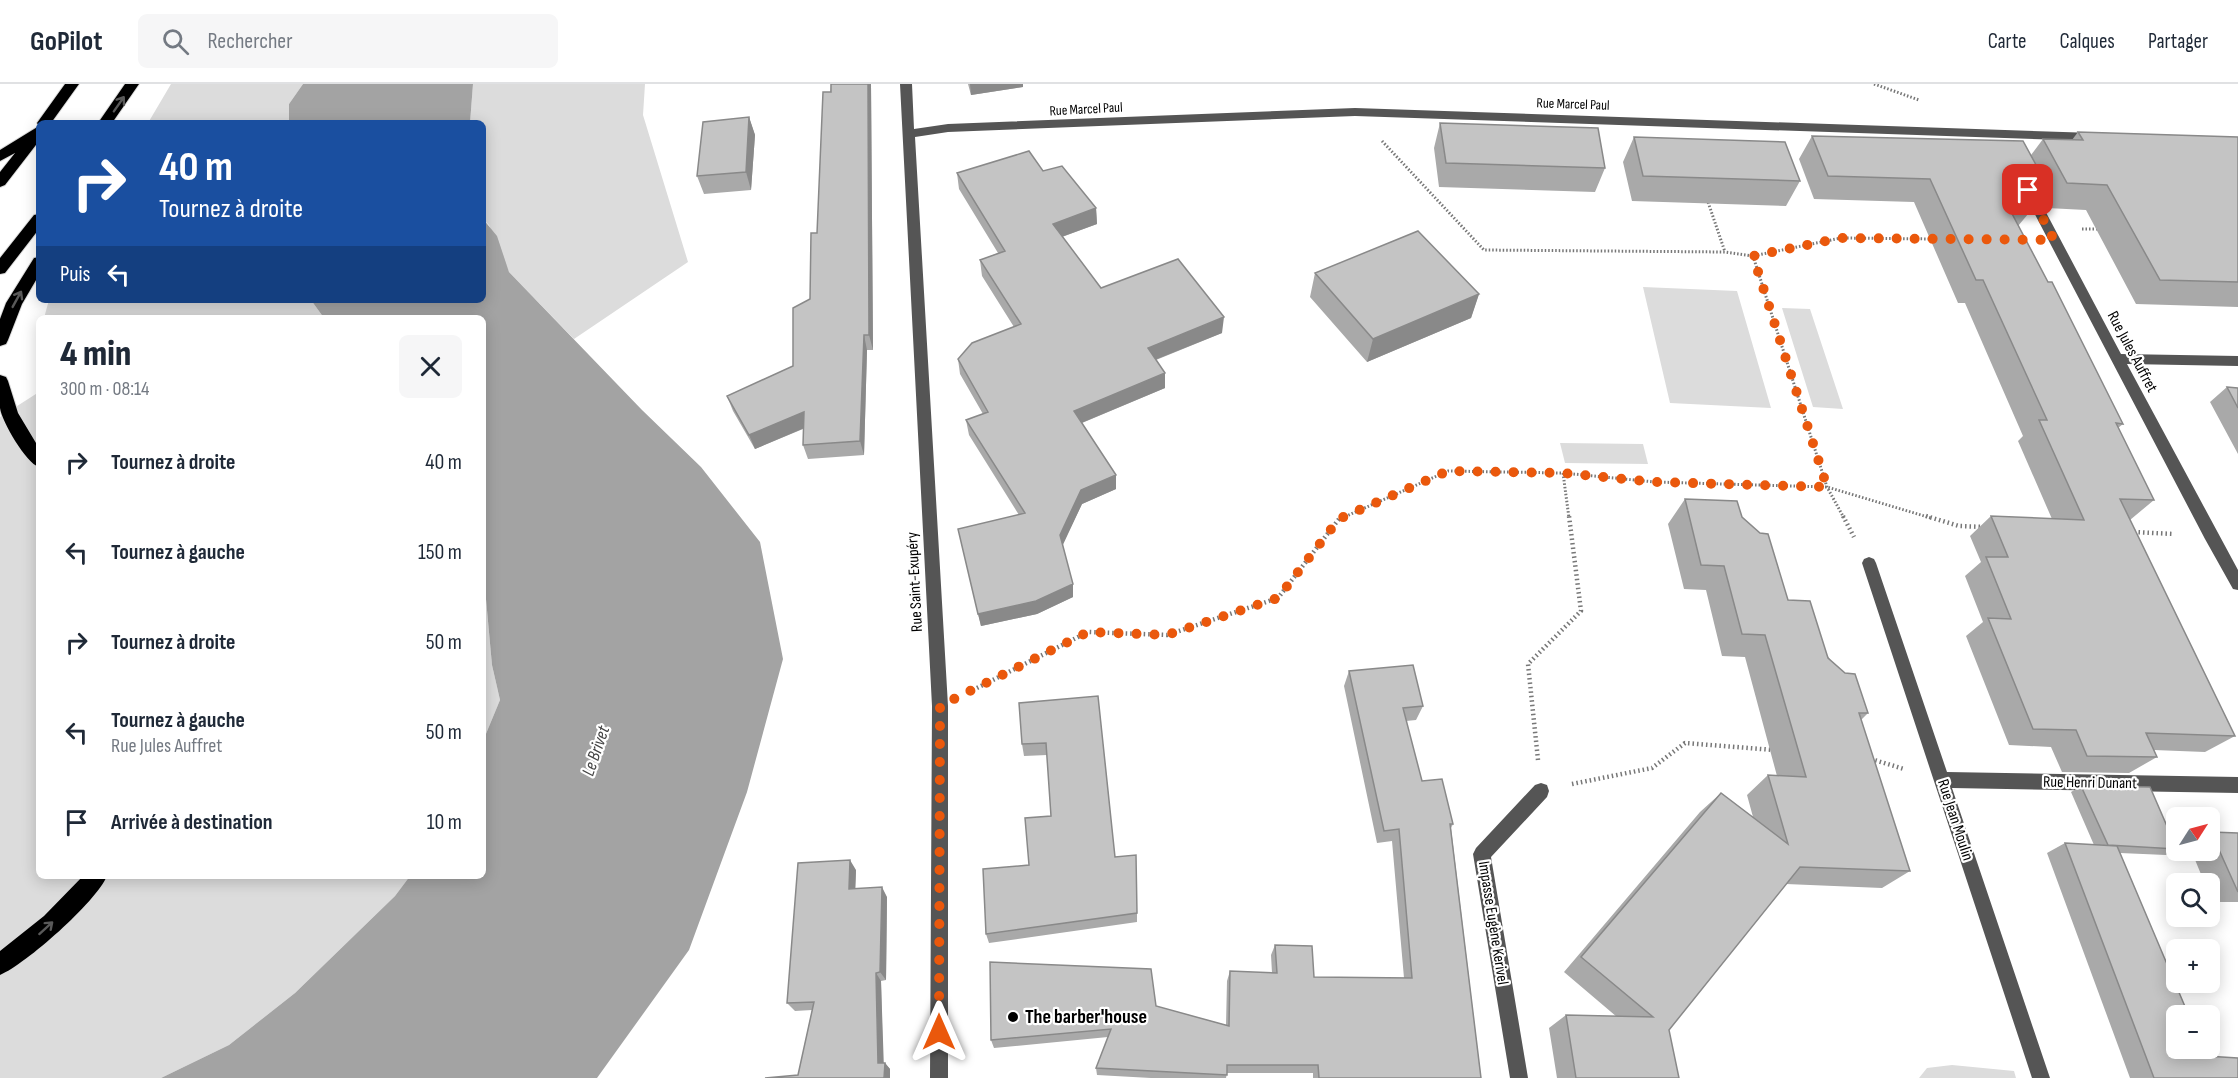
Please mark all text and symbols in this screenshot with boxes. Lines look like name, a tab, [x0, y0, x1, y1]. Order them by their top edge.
search box	[138, 14, 558, 68]
text: GoPilot	[30, 25, 102, 58]
icon: search	[159, 25, 192, 58]
text: Rechercher	[207, 28, 293, 55]
text: Carte	[1988, 29, 2027, 54]
text: Calques	[2060, 29, 2115, 54]
text: Partager	[2148, 29, 2208, 54]
street label: Rue Marcel Paul	[1536, 94, 1610, 114]
one-way arrow	[113, 96, 125, 112]
street label: Rue Marcel Paul	[1049, 99, 1123, 119]
text: 40 m	[159, 142, 233, 193]
icon: right	[60, 144, 138, 222]
pin	[2002, 164, 2053, 215]
icon: arrive	[2011, 173, 2044, 206]
text: Tournez à droite	[159, 193, 303, 225]
icon: left	[102, 258, 135, 291]
text: Puis	[60, 261, 90, 288]
one-way arrow	[12, 291, 23, 309]
street label: Rue Jules Auffret	[2103, 308, 2161, 396]
text: 4 min	[60, 333, 131, 376]
button: close	[399, 335, 462, 398]
text: 300 m · 08:14	[60, 377, 149, 401]
icon: right	[60, 446, 93, 479]
text: Tournez à droite	[111, 449, 236, 476]
text: 40 m	[425, 449, 462, 476]
street label: Rue Saint-Exupéry	[903, 532, 927, 632]
icon: left	[60, 536, 93, 569]
text: Tournez à gauche	[111, 539, 245, 566]
text: 150 m	[418, 539, 462, 566]
icon: right	[60, 626, 93, 659]
text: Tournez à droite	[111, 629, 236, 656]
text: 50 m	[426, 629, 462, 656]
text: Tournez à gauche	[111, 707, 245, 734]
icon: left	[60, 716, 93, 749]
text: 50 m	[426, 719, 462, 746]
water label: Le Brivet	[578, 723, 614, 779]
text: Rue Jules Auffret	[111, 734, 222, 758]
street label: Rue Henri Dunant	[2043, 773, 2137, 793]
street label: Rue Jean Moulin	[1933, 777, 1977, 863]
icon: arrive	[60, 806, 93, 839]
north arrow	[2166, 807, 2220, 861]
map controls	[2166, 807, 2220, 1059]
text: Arrivée à destination	[111, 809, 273, 836]
text: 10 m	[427, 809, 462, 836]
street label: Impasse Eugène Kerivel	[1474, 860, 1512, 986]
button: search	[2166, 873, 2220, 927]
one-way arrow	[38, 921, 53, 935]
button: +	[2166, 939, 2220, 993]
position arrow	[907, 1000, 971, 1064]
place label: The barber'house	[1025, 1005, 1147, 1029]
button: −	[2166, 1005, 2220, 1059]
marker: The barber'house	[1006, 1010, 1020, 1024]

